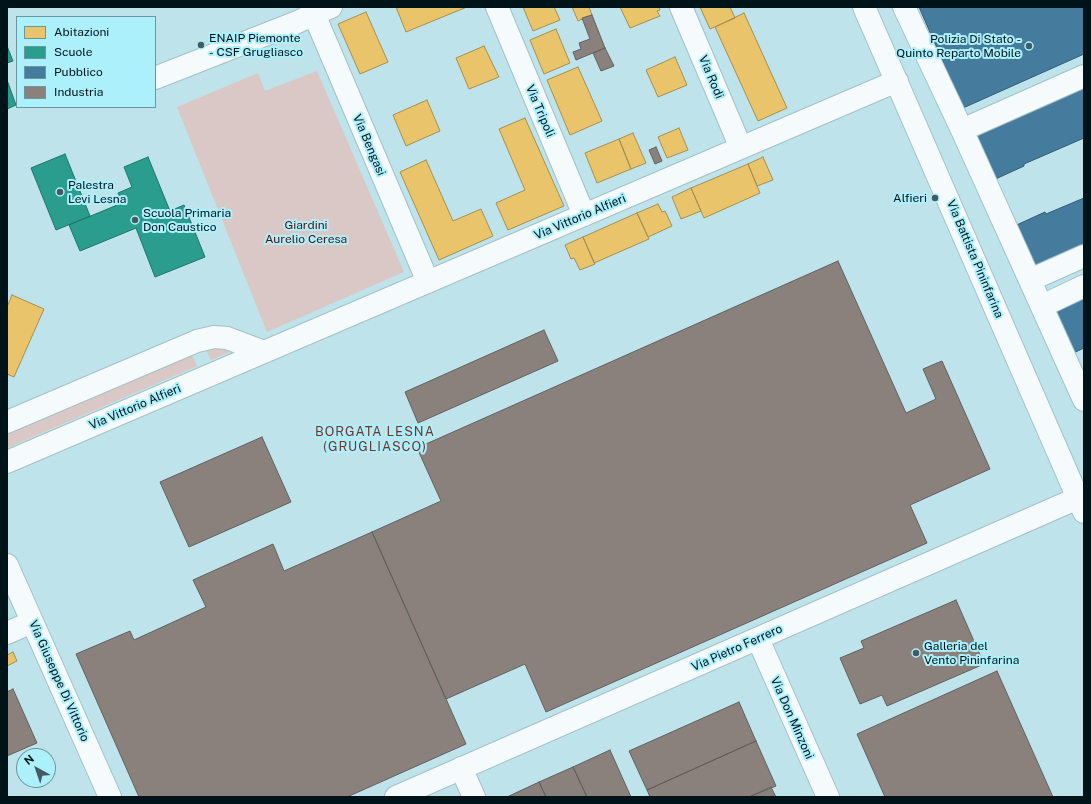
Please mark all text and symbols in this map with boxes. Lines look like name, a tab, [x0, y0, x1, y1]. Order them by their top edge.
legend	[16, 16, 156, 108]
text: Abitazioni	[54, 25, 109, 39]
place label: ENAIP Piemonte - CSF Grugliasco	[209, 31, 303, 59]
place label: Polizia Di Stato - Quinto Reparto Mobile	[896, 32, 1021, 60]
marker: ENAIP Piemonte - CSF Grugliasco	[196, 40, 206, 50]
marker: Polizia Di Stato - Quinto Reparto Mobile	[1024, 41, 1034, 51]
text: Scuole	[54, 45, 92, 59]
street label: Via Rodi	[695, 53, 727, 101]
text: Pubblico	[54, 65, 103, 79]
street label: Via Tripoli	[523, 83, 557, 139]
text: Industria	[54, 85, 103, 99]
street label: Via Bengasi	[350, 112, 388, 178]
place label: Palestra Levi Lesna	[68, 178, 126, 206]
marker: Palestra Levi Lesna	[55, 187, 65, 197]
street label: Via Vittorio Alfieri	[532, 191, 628, 243]
place label: Alfieri	[893, 191, 927, 205]
marker: Alfieri	[930, 193, 940, 203]
street label: Via Battista Pininfarina	[944, 198, 1006, 320]
place label: Scuola Primaria Don Caustico	[143, 206, 231, 234]
marker: Scuola Primaria Don Caustico	[130, 215, 140, 225]
park label: Giardini Aurelio Ceresa	[265, 218, 347, 246]
street label: Via Vittorio Alfieri	[87, 381, 183, 433]
district label: BORGATA LESNA (GRUGLIASCO)	[315, 424, 435, 455]
street label: Via Giuseppe Di Vittorio	[26, 618, 92, 744]
street label: Via Pietro Ferrero	[689, 622, 785, 674]
place label: Galleria del Vento Pininfarina	[924, 639, 1019, 667]
marker: Galleria del Vento Pininfarina	[911, 648, 921, 658]
street label: Via Don Minzoni	[767, 675, 817, 761]
north arrow	[16, 748, 56, 788]
text: N	[22, 752, 36, 767]

